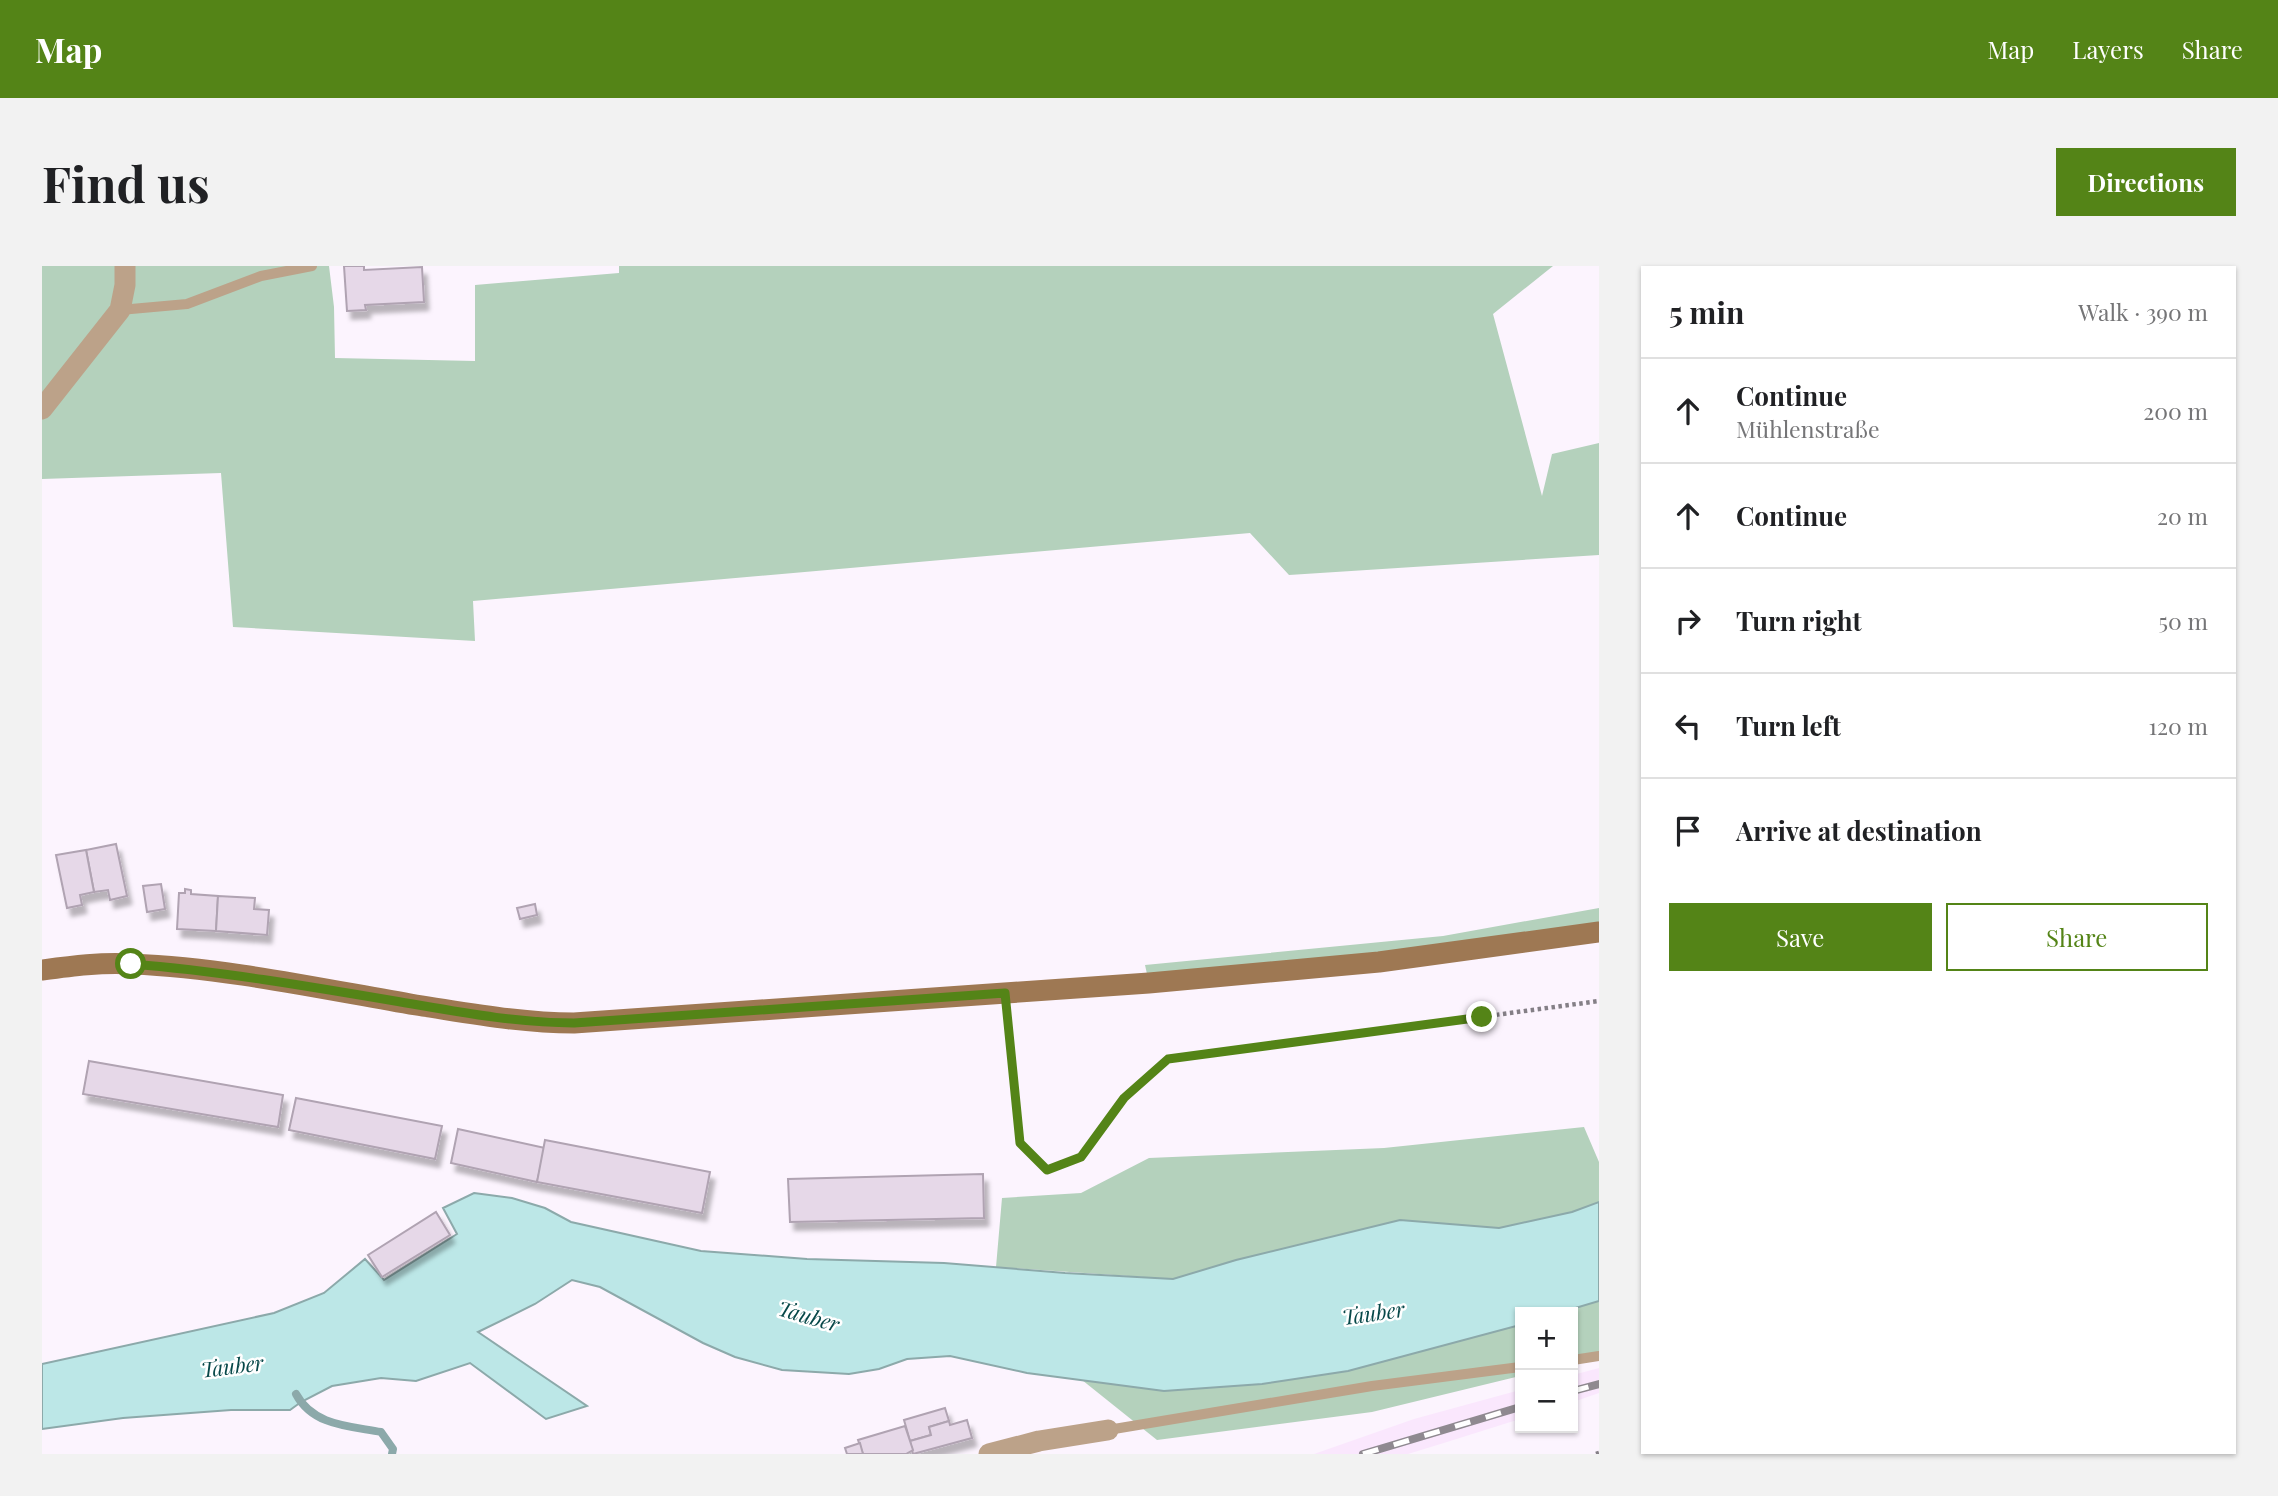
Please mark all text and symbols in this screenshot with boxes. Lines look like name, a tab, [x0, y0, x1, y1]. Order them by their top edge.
text: Map	[35, 27, 102, 71]
text: Map	[1988, 33, 2034, 65]
text: Layers	[2072, 33, 2144, 65]
text: Share	[2182, 33, 2243, 65]
button: Directions	[2056, 148, 2236, 216]
text: Find us	[42, 150, 210, 215]
text: 5 min	[1669, 292, 1744, 332]
text: Walk · 390 m	[2078, 296, 2208, 327]
text: Continue	[1736, 378, 1847, 413]
icon: ahead	[1669, 392, 1707, 430]
text: 200 m	[2143, 395, 2208, 426]
text: Mühlenstraße	[1736, 413, 1880, 444]
icon: ahead	[1669, 497, 1707, 535]
text: Continue	[1736, 498, 1847, 533]
text: 20 m	[2157, 500, 2208, 531]
icon: right	[1669, 602, 1707, 640]
text: Turn right	[1736, 603, 1862, 638]
text: 50 m	[2159, 605, 2208, 636]
icon: left	[1669, 707, 1707, 745]
text: Turn left	[1736, 708, 1841, 743]
text: 120 m	[2149, 710, 2208, 741]
icon: arrive	[1669, 812, 1707, 850]
text: Arrive at destination	[1736, 813, 1982, 848]
button: Save	[1669, 903, 1932, 971]
button: Share	[1946, 903, 2208, 971]
route start	[115, 948, 146, 979]
route end	[1466, 1001, 1497, 1032]
water label: Tauber	[775, 1293, 844, 1337]
water label: Tauber	[1340, 1294, 1407, 1330]
map controls	[1515, 1307, 1578, 1433]
button: +	[1515, 1307, 1578, 1370]
water label: Tauber	[199, 1347, 266, 1383]
button: −	[1515, 1370, 1578, 1433]

